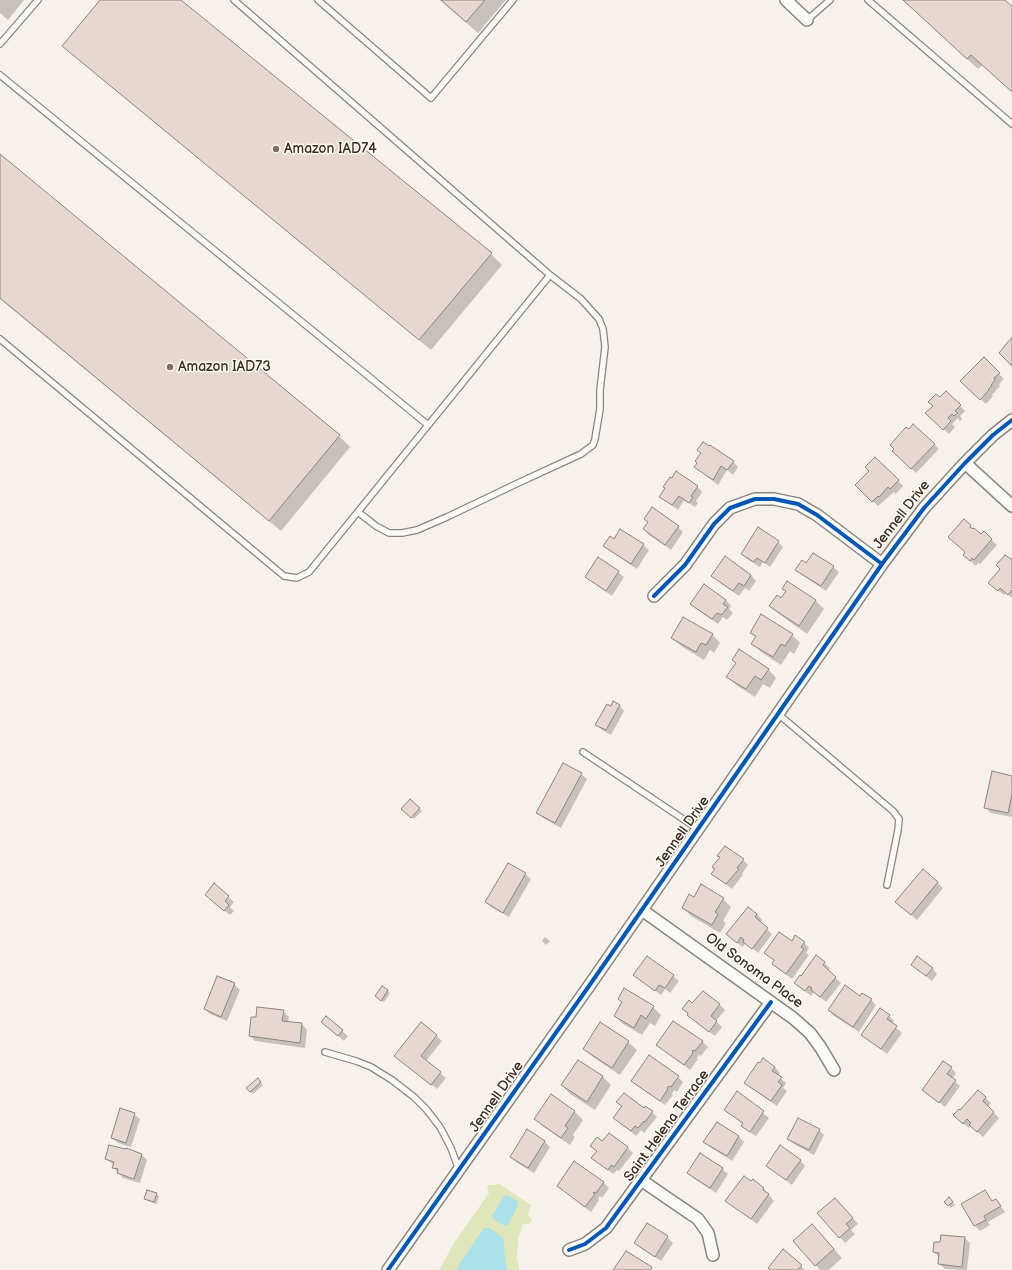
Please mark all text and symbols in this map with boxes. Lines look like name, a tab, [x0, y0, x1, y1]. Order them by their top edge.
place label: Amazon IAD74	[284, 141, 377, 157]
marker: Amazon IAD74	[271, 144, 281, 154]
place label: Amazon IAD73	[178, 359, 271, 375]
marker: Amazon IAD73	[165, 362, 175, 372]
street label: Jennell Drive	[870, 477, 934, 553]
street label: Jennell Drive	[652, 793, 714, 871]
street label: Old Sonoma Place	[702, 930, 806, 1012]
street label: Jennell Drive	[466, 1058, 528, 1136]
street label: Saint Helena Terrace	[621, 1067, 713, 1185]

